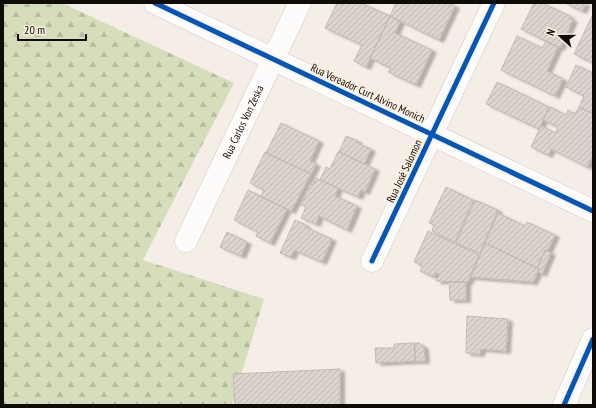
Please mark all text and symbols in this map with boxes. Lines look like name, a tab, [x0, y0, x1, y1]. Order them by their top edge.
scale bar	[18, 16, 86, 42]
north arrow	[540, 16, 580, 56]
text: 20 m	[24, 22, 45, 37]
text: N	[543, 27, 558, 38]
street label: Rua Vereador Curt Alvino Monich	[309, 60, 428, 126]
street label: Rua Carlos Von Zeska	[219, 83, 267, 161]
street label: Rua José Salomon	[383, 137, 425, 205]

